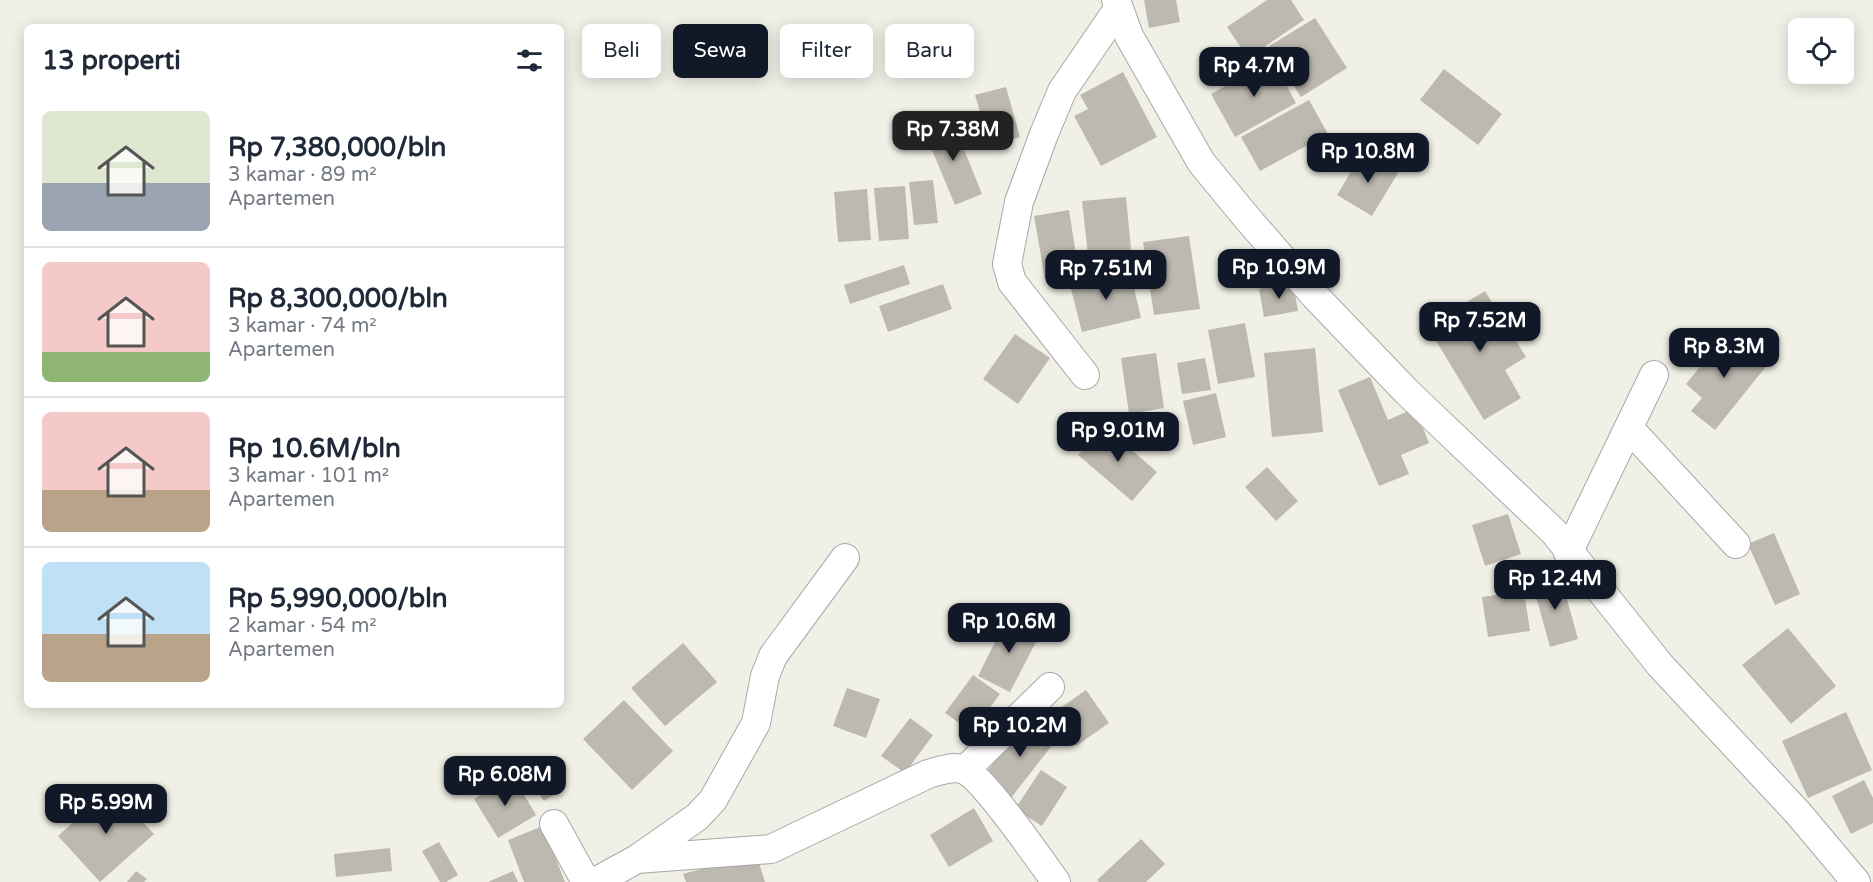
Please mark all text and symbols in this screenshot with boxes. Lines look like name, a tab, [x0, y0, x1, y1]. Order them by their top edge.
map controls	[1788, 18, 1854, 84]
button: locate	[1788, 18, 1854, 84]
chip: Beli	[582, 24, 661, 78]
chip: Sewa	[673, 24, 768, 78]
chip: Filter	[780, 24, 873, 78]
chip: Baru	[885, 24, 974, 78]
icon: filters	[513, 44, 546, 77]
text: 13 properti	[42, 45, 181, 76]
pin: Rp 4.7M	[1199, 47, 1309, 98]
text: Rp 4.7M	[1213, 54, 1295, 78]
pin: Rp 7.38M	[891, 111, 1015, 162]
text: Rp 7.38M	[906, 118, 1000, 142]
text: Rp 7,380,000/bln	[228, 132, 446, 163]
pin: Rp 10.8M	[1306, 133, 1430, 184]
icon: home	[90, 135, 162, 207]
text: Rp 10.8M	[1321, 140, 1415, 164]
text: 3 kamar · 89 m²	[228, 163, 377, 187]
text: Apartemen	[228, 187, 335, 211]
pin: Rp 10.9M	[1217, 249, 1341, 300]
pin: Rp 7.51M	[1044, 250, 1168, 301]
text: Rp 10.9M	[1232, 256, 1326, 280]
text: Rp 7.51M	[1059, 257, 1153, 281]
text: Rp 8,300,000/bln	[228, 283, 448, 314]
icon: home	[90, 286, 162, 358]
pin: Rp 7.52M	[1418, 302, 1542, 353]
text: Rp 7.52M	[1433, 309, 1527, 333]
text: 3 kamar · 74 m²	[228, 314, 377, 338]
pin: Rp 8.3M	[1669, 328, 1779, 379]
text: Rp 8.3M	[1683, 335, 1765, 359]
text: Apartemen	[228, 338, 335, 362]
pin: Rp 9.01M	[1056, 412, 1180, 463]
text: Rp 9.01M	[1071, 419, 1165, 443]
text: Rp 10.6M/bln	[228, 433, 401, 464]
icon: home	[90, 436, 162, 508]
text: 3 kamar · 101 m²	[228, 464, 389, 488]
text: Apartemen	[228, 488, 335, 512]
pin: Rp 12.4M	[1493, 560, 1617, 611]
text: Rp 12.4M	[1508, 567, 1602, 591]
text: Rp 5,990,000/bln	[228, 583, 447, 614]
icon: home	[90, 586, 162, 658]
pin: Rp 10.6M	[947, 603, 1071, 654]
text: Rp 10.6M	[962, 610, 1056, 634]
text: 2 kamar · 54 m²	[228, 614, 377, 638]
text: Apartemen	[228, 638, 335, 662]
pin: Rp 10.2M	[958, 707, 1082, 758]
text: Rp 10.2M	[973, 714, 1067, 738]
pin: Rp 6.08M	[443, 756, 567, 807]
text: Rp 6.08M	[458, 763, 552, 787]
pin: Rp 5.99M	[44, 784, 168, 835]
text: Rp 5.99M	[59, 791, 153, 815]

